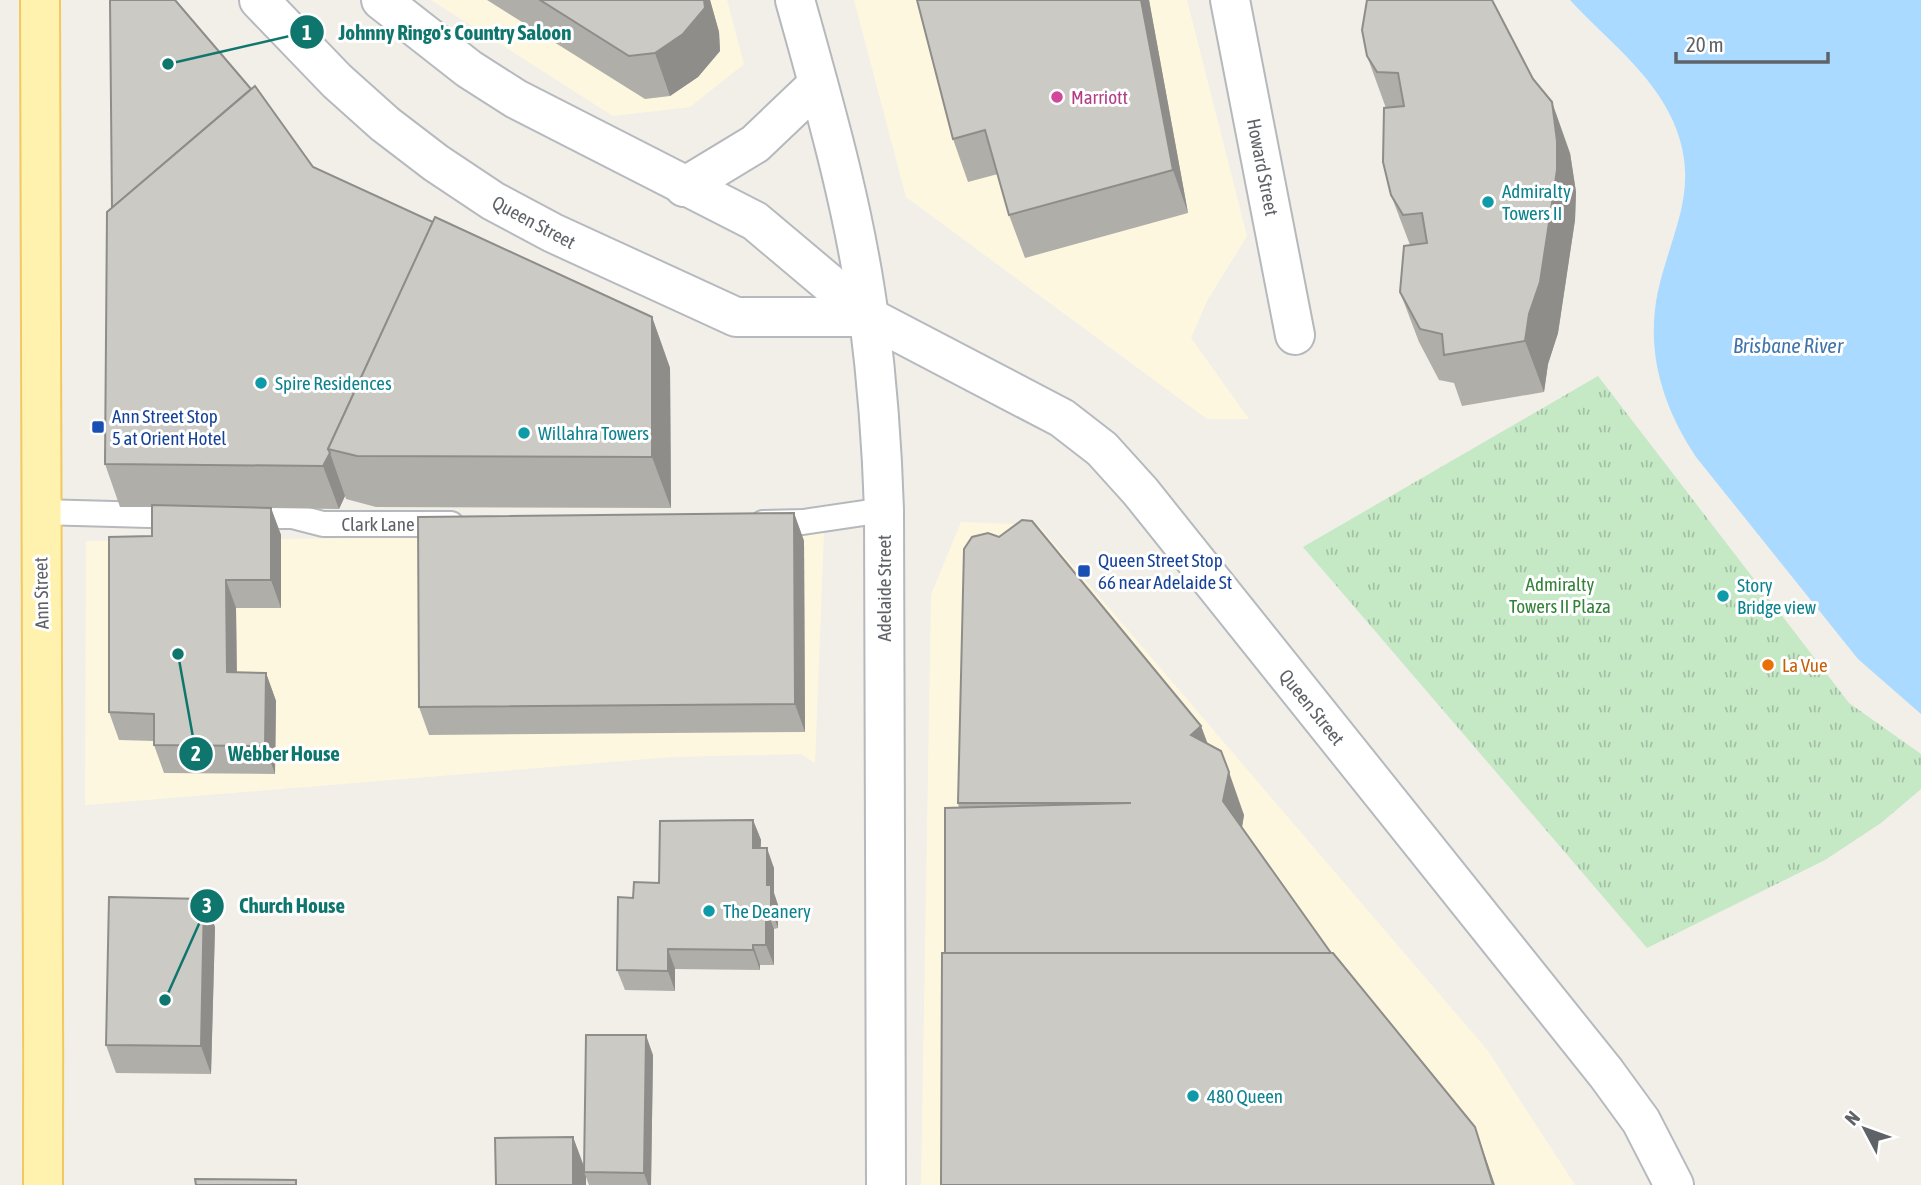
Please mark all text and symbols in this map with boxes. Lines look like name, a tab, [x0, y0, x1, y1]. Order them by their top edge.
callout: Johnny Ringo's Country Saloon	[290, 11, 586, 53]
text: 1	[302, 20, 312, 44]
text: Johnny Ringo's Country Saloon	[338, 20, 571, 44]
scale bar	[1676, 21, 1828, 65]
text: 20 m	[1686, 32, 1724, 56]
place label: Marriott	[1071, 86, 1128, 108]
marker: Marriott	[1049, 89, 1065, 105]
street label: Howard Street	[1243, 116, 1283, 218]
place label: Admiralty Towers II	[1502, 180, 1571, 224]
street label: Queen Street	[489, 191, 579, 253]
marker: Admiralty Towers II	[1480, 194, 1496, 210]
water label: Brisbane River	[1733, 333, 1844, 357]
place label: Spire Residences	[275, 372, 392, 394]
marker: Spire Residences	[253, 375, 269, 391]
place label: Ann Street Stop 5 at Orient Hotel	[112, 405, 226, 449]
marker: Ann Street Stop 5 at Orient Hotel	[90, 419, 106, 435]
place label: Willahra Towers	[538, 422, 649, 444]
marker: Willahra Towers	[516, 425, 532, 441]
street label: Clark Lane	[341, 513, 415, 535]
street label: Adelaide Street	[873, 534, 895, 642]
place label: Queen Street Stop 66 near Adelaide St	[1098, 549, 1232, 593]
street label: Ann Street	[29, 557, 53, 629]
marker: Queen Street Stop 66 near Adelaide St	[1076, 563, 1092, 579]
park label: Admiralty Towers II Plaza	[1509, 573, 1611, 617]
place label: Story Bridge view	[1737, 574, 1817, 618]
marker: Story Bridge view	[1715, 588, 1731, 604]
place label: La Vue	[1782, 654, 1828, 676]
marker: La Vue	[1760, 657, 1776, 673]
street label: Queen Street	[1275, 665, 1349, 749]
callout: Webber House	[179, 733, 354, 775]
text: 2	[191, 741, 201, 765]
text: Webber House	[227, 741, 340, 765]
callout: Church House	[190, 885, 359, 927]
text: 3	[202, 893, 212, 917]
text: Church House	[239, 893, 345, 917]
place label: The Deanery	[723, 900, 811, 922]
marker: The Deanery	[701, 903, 717, 919]
place label: 480 Queen	[1207, 1085, 1283, 1107]
marker: 480 Queen	[1185, 1088, 1201, 1104]
north arrow	[1830, 1094, 1900, 1164]
text: N	[1840, 1106, 1864, 1129]

